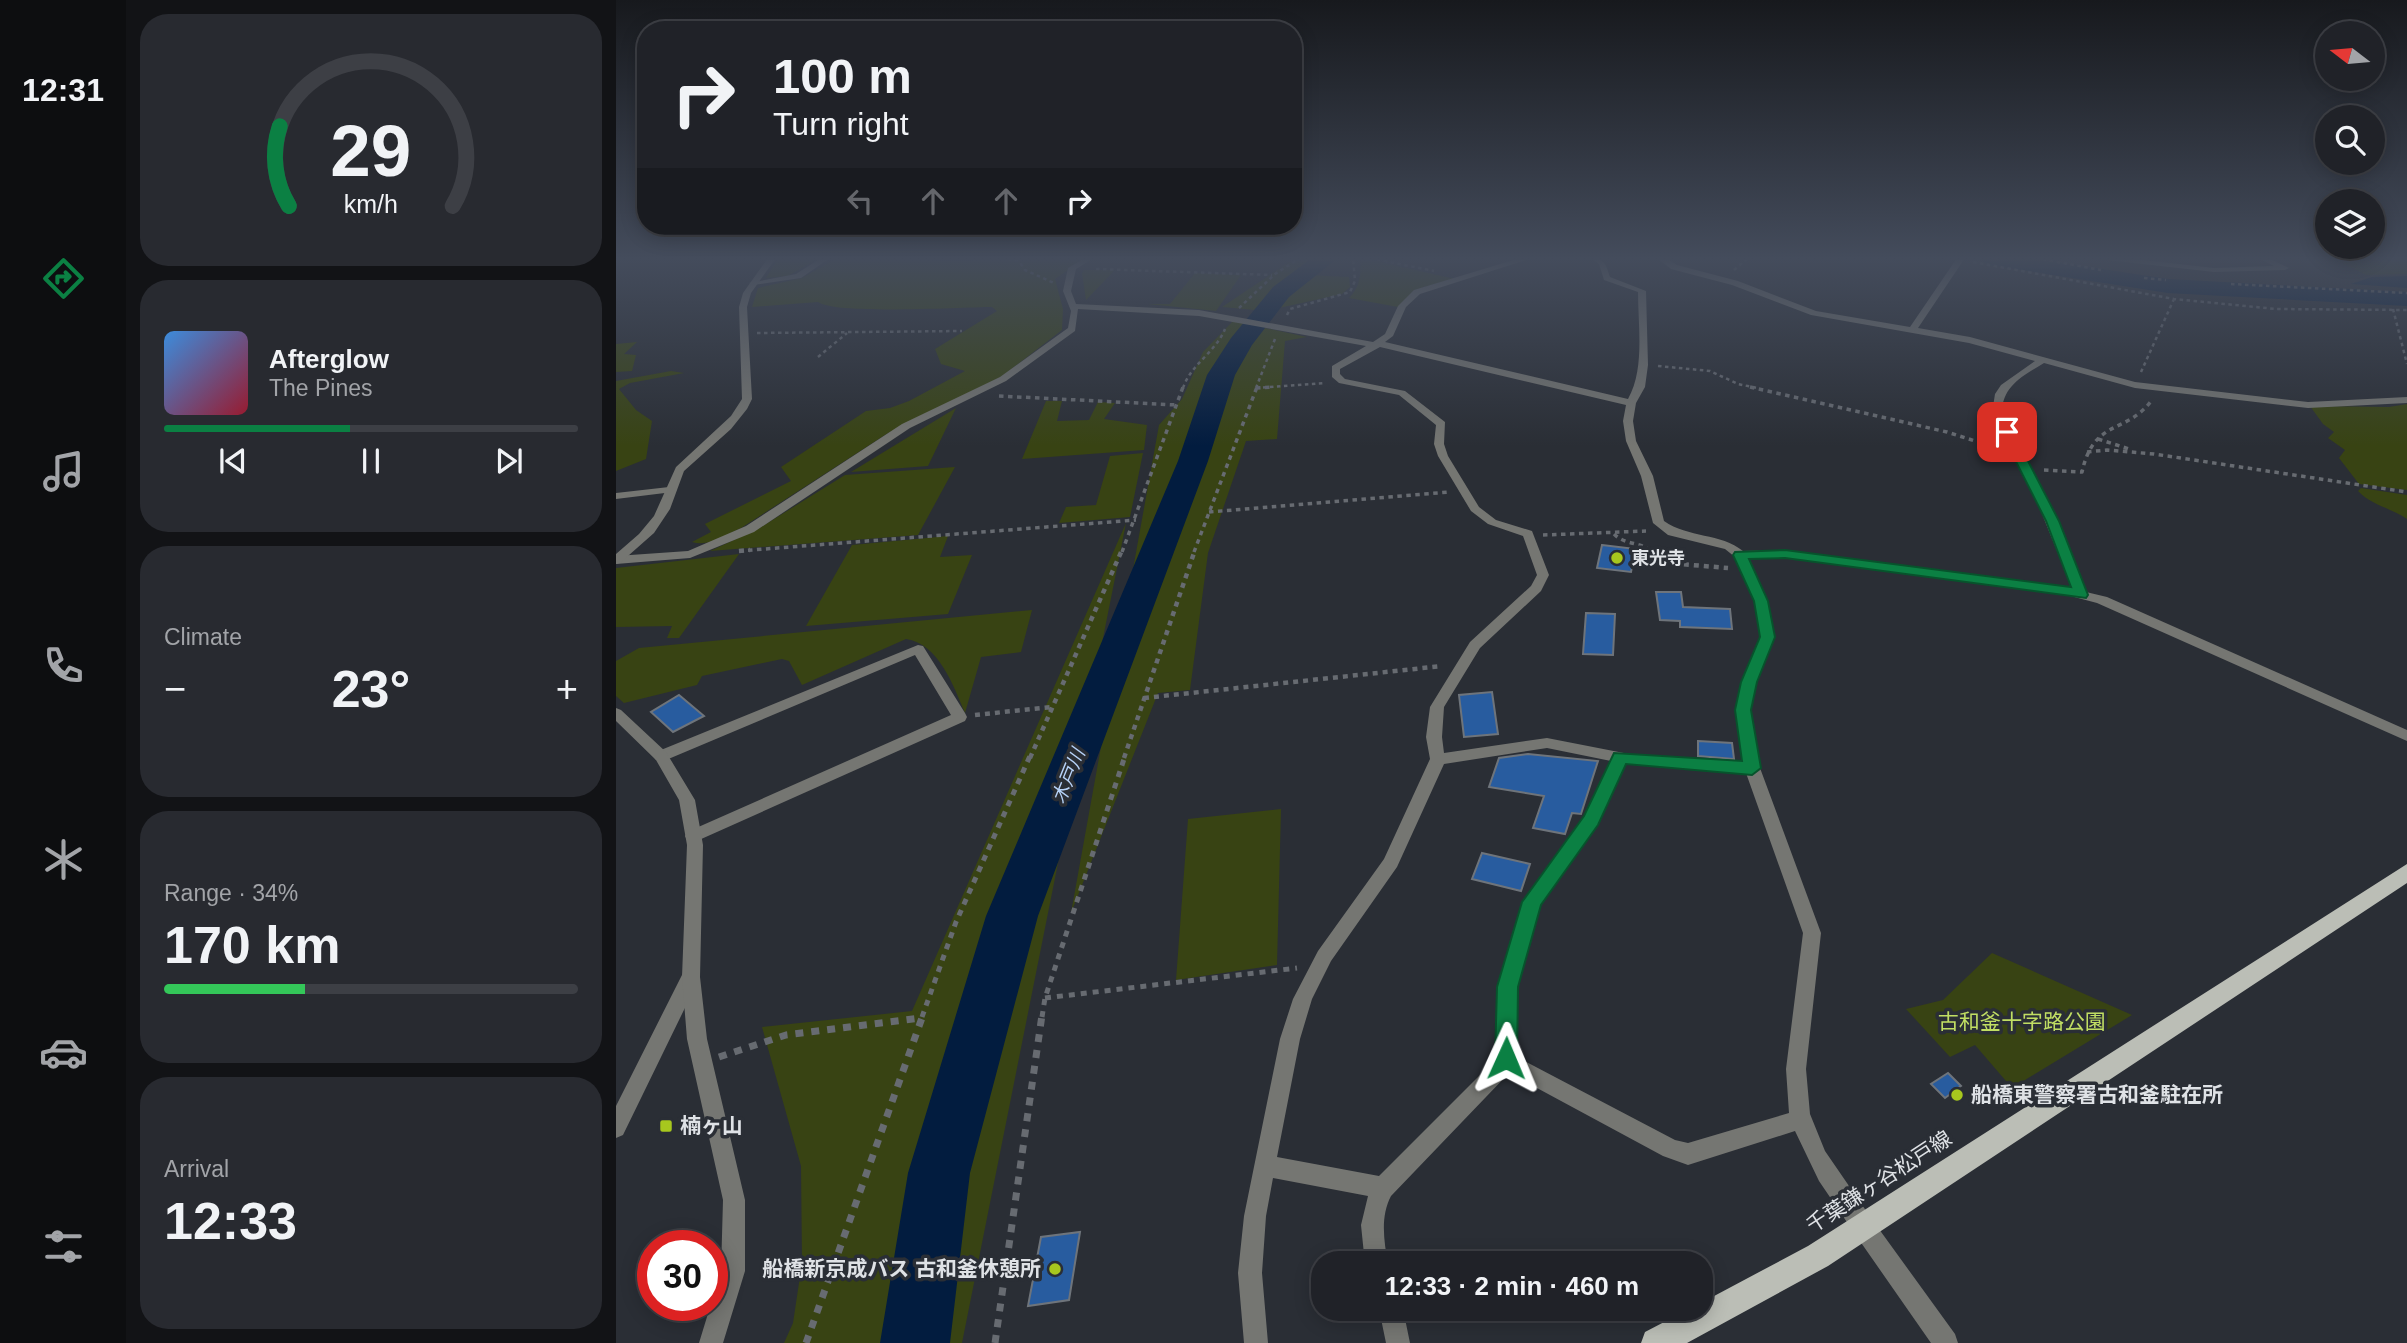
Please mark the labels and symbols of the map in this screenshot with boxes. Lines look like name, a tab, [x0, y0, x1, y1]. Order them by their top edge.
north arrow	[2315, 21, 2385, 91]
pin	[1977, 402, 2037, 462]
place label: 東光寺	[1631, 548, 1685, 568]
marker: 東光寺	[1609, 550, 1625, 566]
water label: 木戸川	[1048, 744, 1090, 807]
park label: 古和釜十字路公園	[1938, 1010, 2106, 1033]
position arrow	[1469, 1021, 1543, 1095]
place label: 船橋東警察署古和釜駐在所	[1971, 1083, 2223, 1106]
marker: 船橋東警察署古和釜駐在所	[1949, 1087, 1965, 1103]
place label: 楠ヶ山	[680, 1114, 743, 1137]
marker: 楠ヶ山	[658, 1118, 674, 1134]
street label: 千葉鎌ヶ谷松戸線	[1802, 1126, 1955, 1237]
speed limit sign: 30	[637, 1230, 728, 1321]
place label: 船橋新京成バス 古和釜休憩所	[762, 1257, 1041, 1280]
marker: 船橋新京成バス 古和釜休憩所	[1047, 1261, 1063, 1277]

